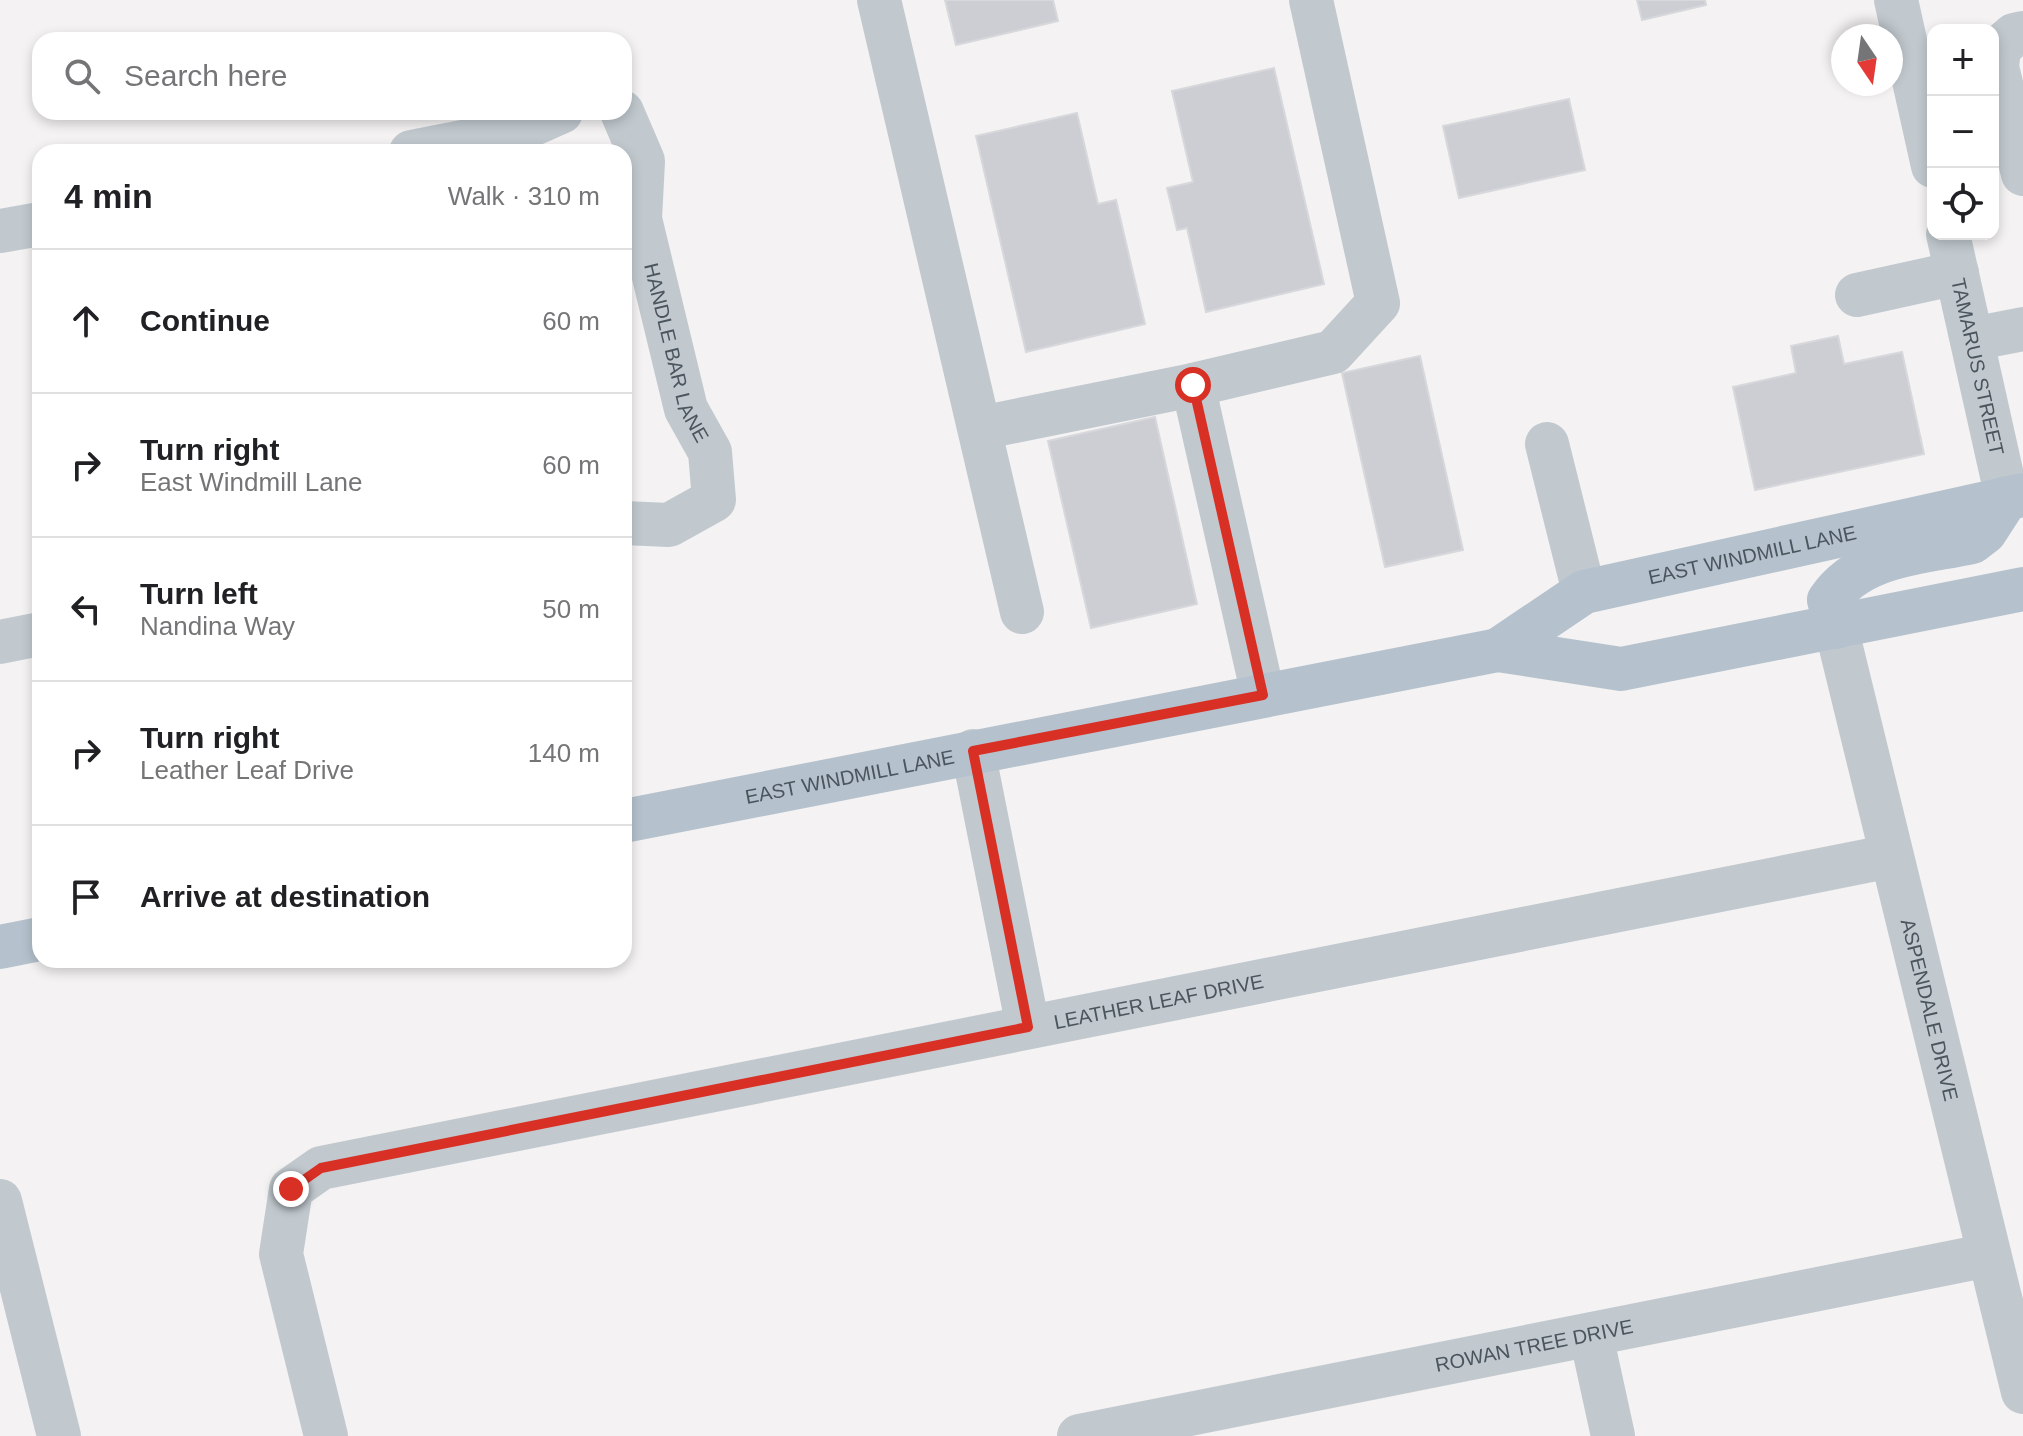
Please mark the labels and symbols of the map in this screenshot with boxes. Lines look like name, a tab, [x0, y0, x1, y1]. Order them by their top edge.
north arrow	[1831, 24, 1903, 96]
street label: HANDLE BAR LANE	[640, 261, 713, 446]
street label: TAMARUS STREET	[1947, 276, 2008, 457]
route start	[1175, 367, 1211, 403]
street label: EAST WINDMILL LANE	[1646, 521, 1858, 588]
street label: EAST WINDMILL LANE	[743, 746, 956, 808]
street label: ASPENDALE DRIVE	[1897, 916, 1962, 1103]
street label: LEATHER LEAF DRIVE	[1052, 970, 1265, 1033]
route end	[273, 1171, 309, 1207]
street label: ROWAN TREE DRIVE	[1433, 1315, 1635, 1376]

